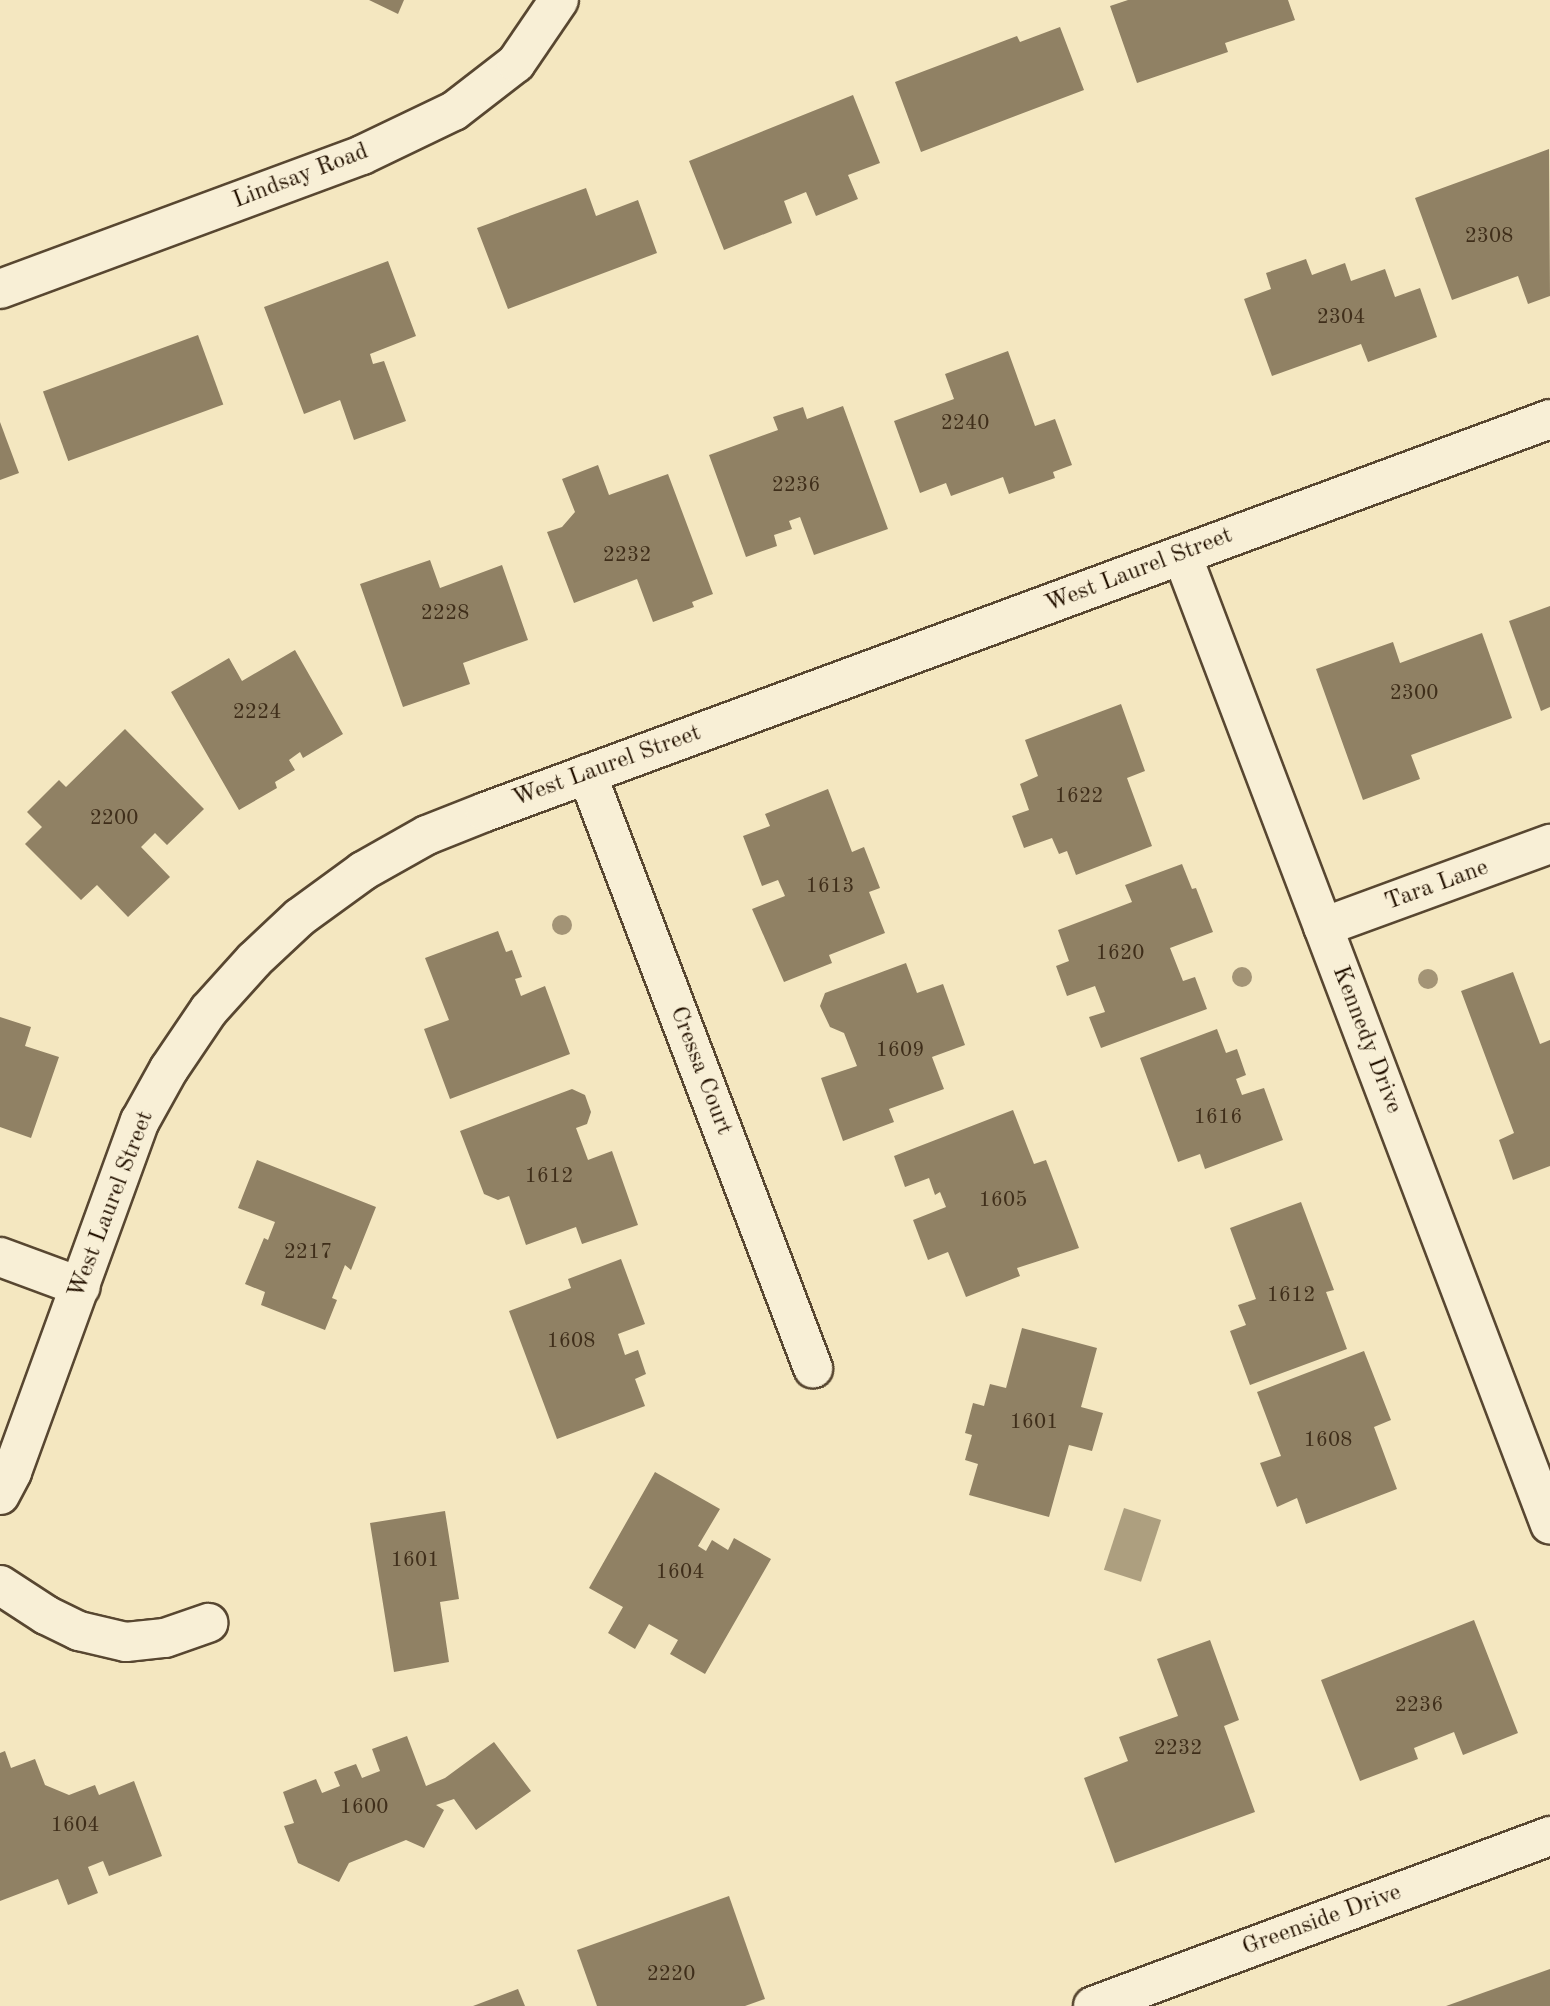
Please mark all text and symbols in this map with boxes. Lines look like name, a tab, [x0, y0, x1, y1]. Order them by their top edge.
street label: Lindsay Road	[229, 138, 373, 216]
house number: 2308	[1465, 224, 1513, 250]
house number: 2304	[1317, 305, 1365, 331]
house number: 2240	[941, 411, 989, 437]
house number: 2236	[772, 473, 820, 499]
street label: West Laurel Street	[1041, 522, 1237, 620]
house number: 2232	[603, 543, 651, 569]
house number: 2228	[421, 601, 469, 627]
house number: 2300	[1390, 681, 1438, 707]
house number: 2224	[233, 700, 281, 726]
street label: West Laurel Street	[509, 720, 705, 814]
house number: 1622	[1055, 784, 1103, 810]
house number: 2200	[90, 806, 138, 832]
street label: Tara Lane	[1381, 854, 1493, 918]
house number: 1613	[806, 874, 854, 900]
house number: 1620	[1096, 941, 1144, 967]
street label: Kennedy Drive	[1325, 962, 1407, 1118]
street label: Cressa Court	[662, 1003, 738, 1139]
house number: 1609	[876, 1038, 924, 1064]
house number: 1616	[1194, 1105, 1242, 1131]
street label: West Laurel Street	[63, 1107, 161, 1303]
house number: 1612	[525, 1164, 573, 1190]
house number: 1605	[979, 1188, 1027, 1214]
house number: 2217	[284, 1240, 332, 1266]
house number: 1612	[1267, 1283, 1315, 1309]
house number: 1608	[547, 1329, 595, 1355]
house number: 1601	[1010, 1410, 1058, 1436]
house number: 1608	[1304, 1428, 1352, 1454]
house number: 1601	[391, 1548, 439, 1574]
house number: 1604	[656, 1560, 704, 1586]
house number: 2236	[1395, 1693, 1443, 1719]
house number: 2232	[1154, 1736, 1202, 1762]
house number: 1600	[340, 1795, 388, 1821]
house number: 1604	[51, 1813, 99, 1839]
street label: Greenside Drive	[1239, 1879, 1405, 1963]
house number: 2220	[647, 1962, 695, 1988]

